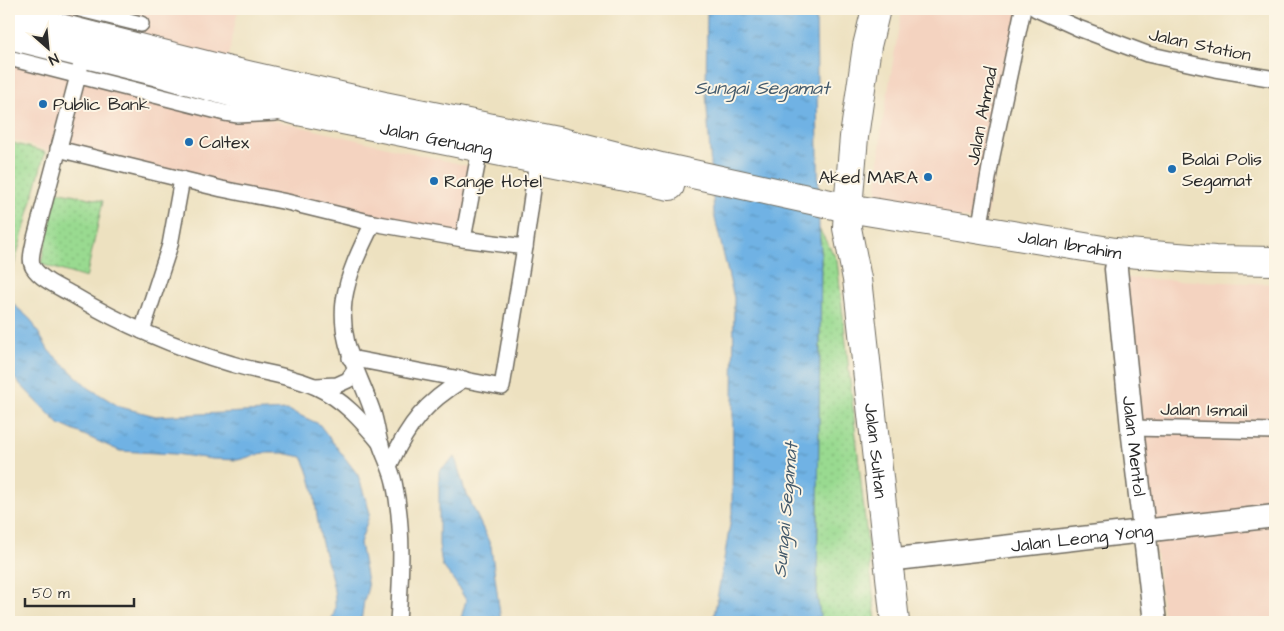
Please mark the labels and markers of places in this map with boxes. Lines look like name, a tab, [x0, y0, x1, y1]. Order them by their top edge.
place label: Public Bank	[53, 92, 150, 117]
marker: Public Bank	[37, 98, 49, 110]
place label: Caltex	[199, 130, 250, 155]
marker: Caltex	[183, 136, 195, 148]
place label: Balai Polis Segamat	[1182, 147, 1262, 194]
marker: Balai Polis Segamat	[1166, 163, 1178, 175]
place label: Aked MARA	[818, 165, 918, 190]
place label: Range Hotel	[444, 169, 542, 195]
marker: Aked MARA	[922, 171, 934, 183]
marker: Range Hotel	[428, 175, 440, 187]

